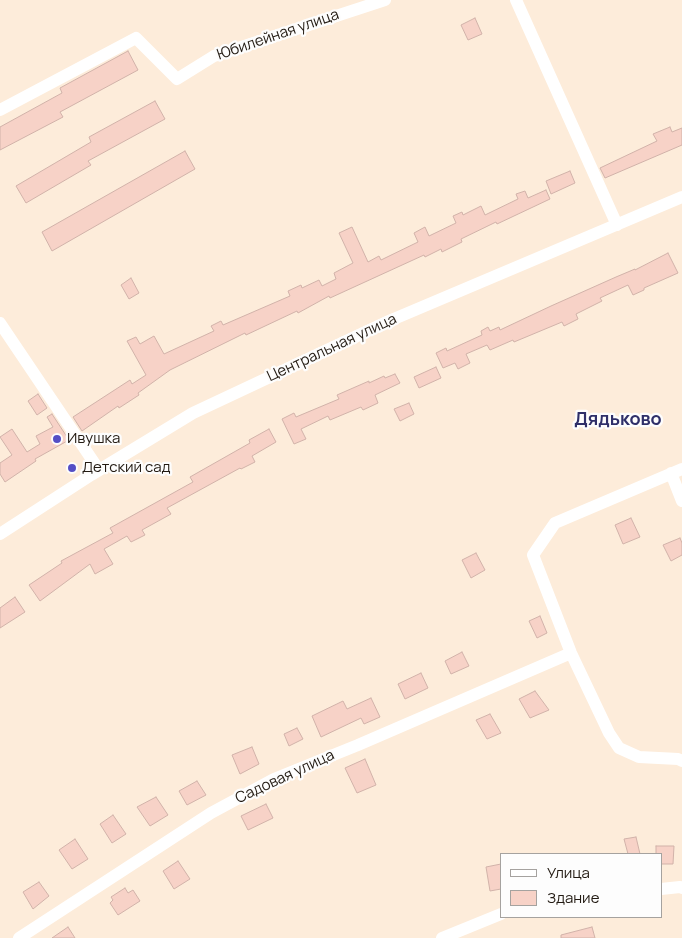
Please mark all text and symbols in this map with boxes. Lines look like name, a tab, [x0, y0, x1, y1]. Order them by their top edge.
street label: Юбилейная улица	[215, 6, 341, 64]
street label: Центральная улица	[265, 310, 399, 386]
district label: Дядьково	[574, 409, 662, 431]
place label: Ивушка	[67, 430, 120, 448]
marker: Ивушка	[51, 433, 63, 445]
place label: Детский сад	[82, 459, 171, 477]
marker: Детский сад	[66, 462, 78, 474]
street label: Садовая улица	[233, 746, 337, 808]
legend	[500, 853, 662, 918]
text: Улица	[547, 862, 590, 883]
text: Здание	[547, 887, 599, 908]

